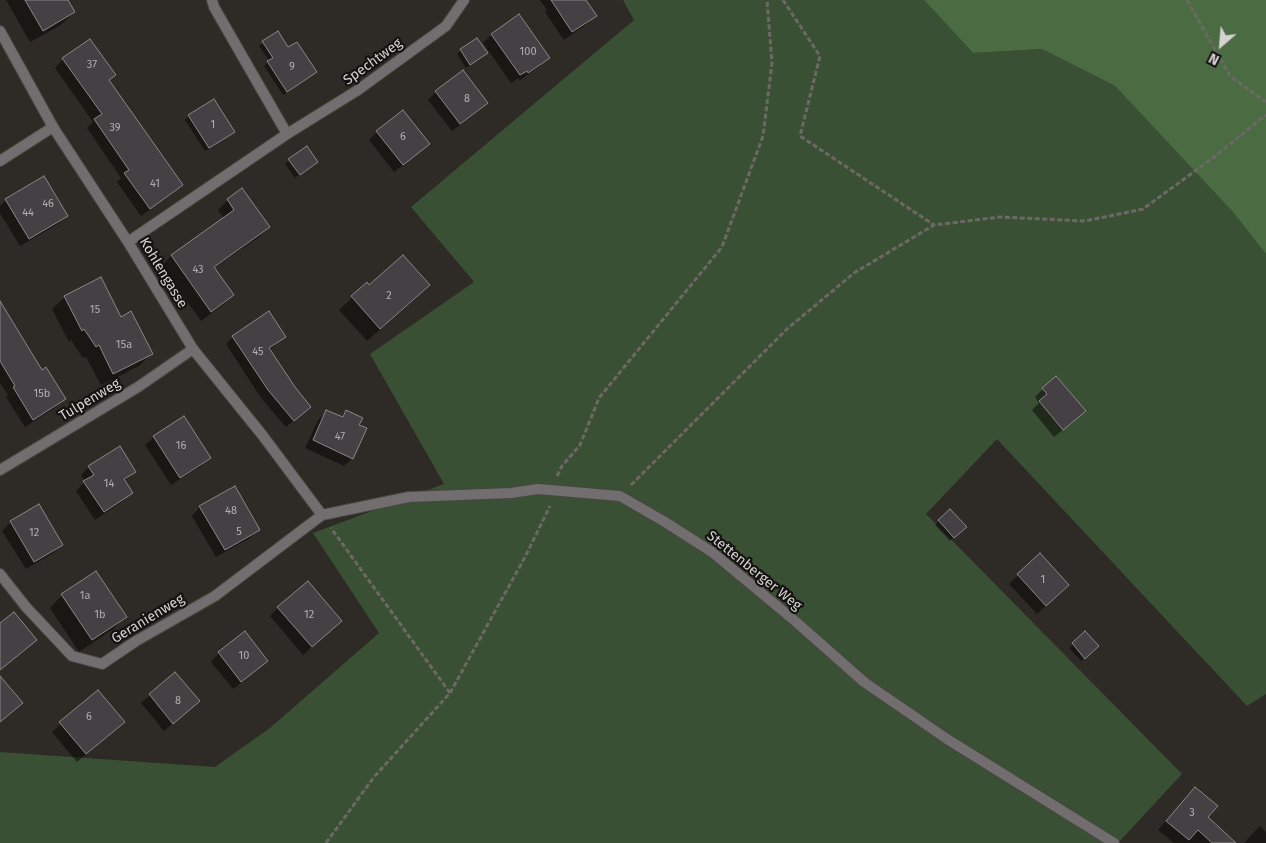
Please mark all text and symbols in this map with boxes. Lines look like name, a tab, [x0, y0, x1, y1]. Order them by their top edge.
north arrow	[1196, 20, 1246, 70]
street label: Spechtweg	[340, 35, 406, 89]
house number: 100	[519, 45, 537, 59]
text: N	[1206, 49, 1222, 68]
house number: 37	[87, 58, 97, 72]
house number: 9	[289, 60, 295, 74]
house number: 8	[464, 92, 470, 106]
house number: 1	[211, 118, 215, 132]
house number: 39	[109, 121, 121, 135]
house number: 6	[400, 130, 406, 144]
house number: 41	[150, 177, 160, 191]
house number: 46	[42, 197, 54, 211]
house number: 44	[22, 206, 34, 220]
street label: Kohlengasse	[135, 235, 191, 311]
house number: 43	[192, 263, 204, 277]
house number: 2	[386, 289, 392, 303]
house number: 15	[90, 303, 100, 317]
house number: 15a	[116, 338, 132, 352]
house number: 45	[252, 345, 264, 359]
street label: Tulpenweg	[57, 375, 123, 425]
house number: 15b	[34, 387, 50, 401]
house number: 47	[335, 430, 345, 444]
house number: 16	[176, 439, 186, 453]
house number: 14	[104, 477, 114, 491]
house number: 48	[225, 504, 237, 518]
house number: 5	[236, 525, 242, 539]
house number: 12	[29, 526, 39, 540]
street label: Stettenberger Weg	[703, 528, 805, 614]
house number: 1	[1041, 573, 1045, 587]
house number: 1a	[80, 589, 90, 603]
street label: Geranienweg	[109, 591, 187, 647]
house number: 1b	[94, 608, 106, 622]
house number: 12	[304, 608, 314, 622]
house number: 10	[239, 649, 249, 663]
house number: 8	[175, 694, 181, 708]
house number: 6	[86, 710, 92, 724]
house number: 3	[1189, 806, 1195, 820]

